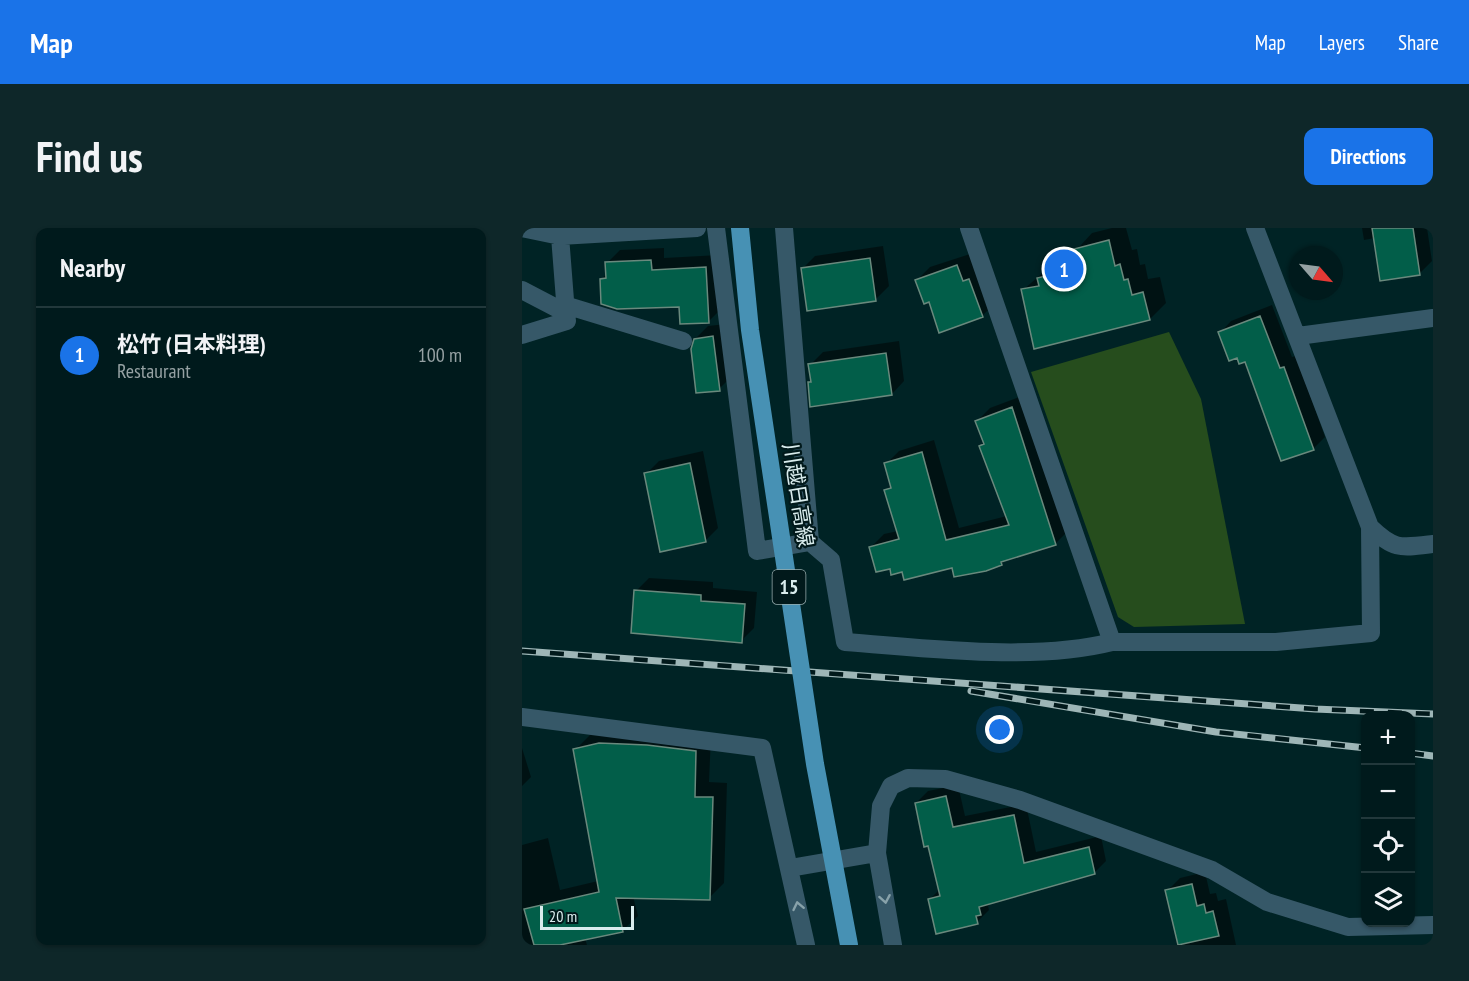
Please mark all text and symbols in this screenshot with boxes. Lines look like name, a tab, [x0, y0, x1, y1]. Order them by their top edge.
text: Map	[30, 24, 73, 61]
text: Map	[1255, 29, 1286, 56]
text: Layers	[1319, 29, 1365, 56]
text: Share	[1398, 29, 1439, 56]
button: Directions	[1304, 128, 1433, 185]
text: Find us	[36, 129, 143, 184]
pin: 1	[1044, 246, 1084, 291]
north arrow	[1289, 246, 1343, 300]
text: Nearby	[60, 251, 125, 284]
text: 松竹 (日本料理)	[117, 330, 266, 358]
text: 1	[75, 342, 84, 368]
text: 100 m	[418, 342, 462, 368]
text: Restaurant	[117, 358, 191, 384]
street label: 川越日高線	[777, 441, 820, 549]
road number: 15	[772, 570, 806, 604]
map controls	[1361, 711, 1415, 927]
button: +	[1361, 711, 1415, 765]
your location	[985, 715, 1014, 744]
button: −	[1361, 765, 1415, 819]
button: locate	[1361, 819, 1415, 873]
button: layers	[1361, 873, 1415, 927]
one-way arrow	[878, 894, 891, 904]
one-way arrow	[792, 902, 805, 912]
scale bar	[540, 903, 634, 930]
text: 20 m	[549, 906, 577, 926]

